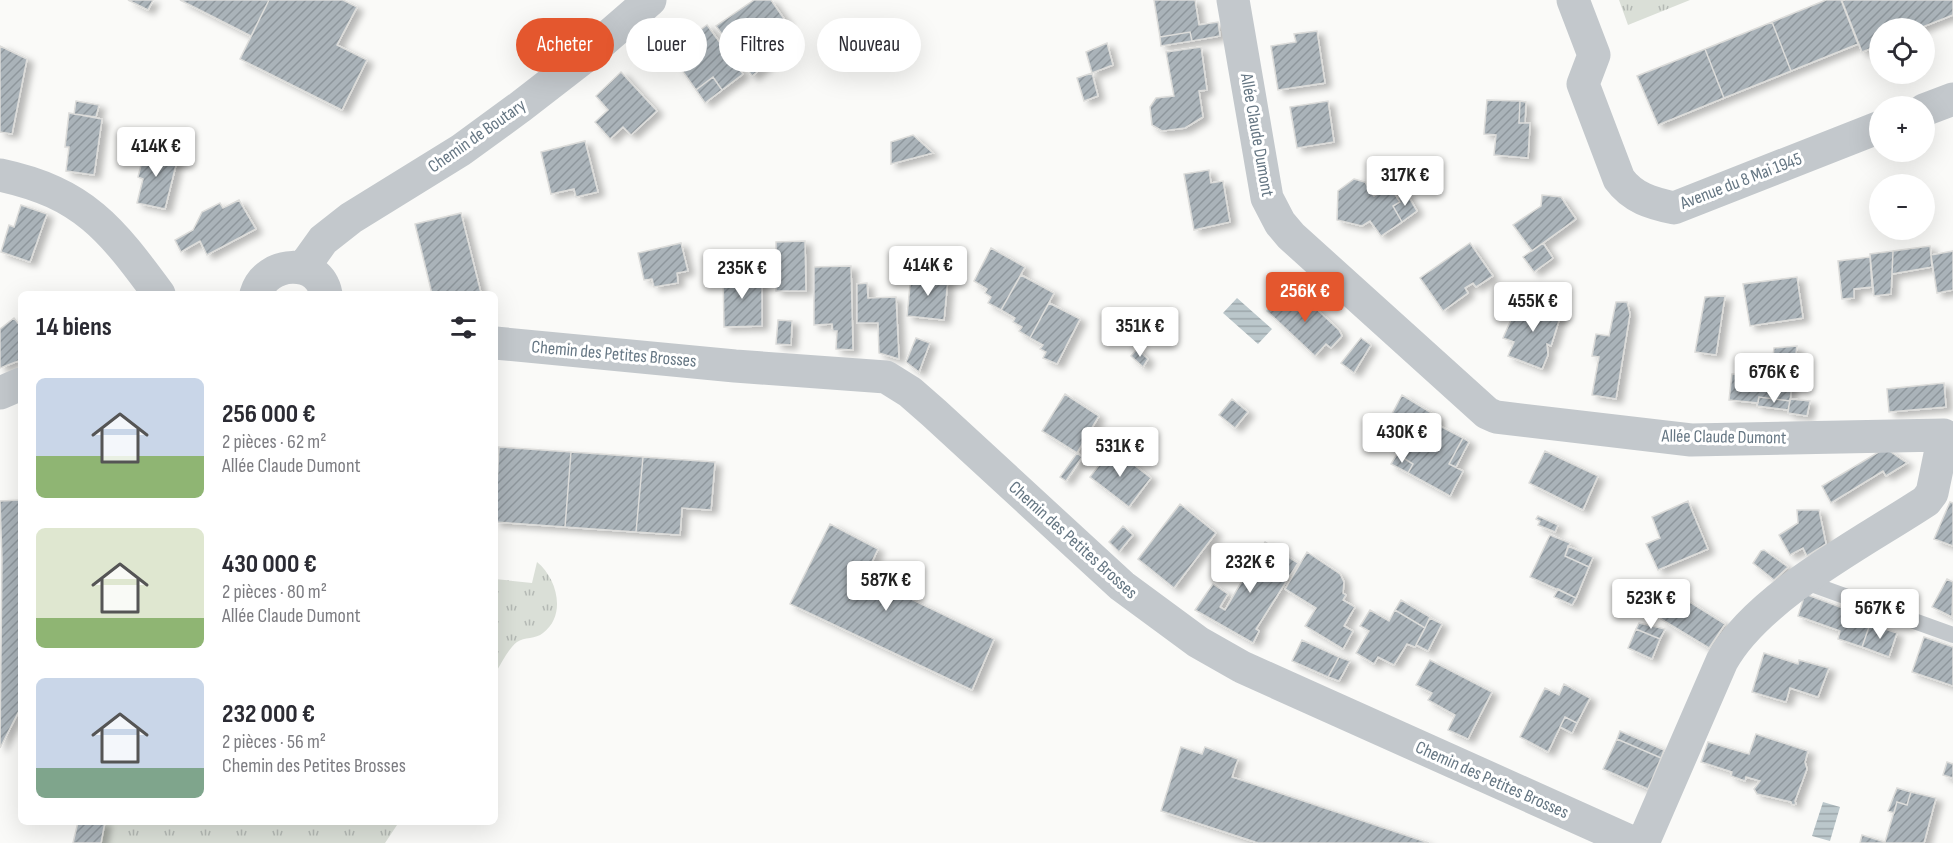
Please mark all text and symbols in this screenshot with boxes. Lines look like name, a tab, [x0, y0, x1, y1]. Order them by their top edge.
chip: Acheter	[516, 18, 614, 72]
chip: Louer	[626, 18, 707, 72]
chip: Filtres	[719, 18, 805, 72]
chip: Nouveau	[817, 18, 921, 72]
map controls	[1869, 18, 1935, 240]
button: locate	[1869, 18, 1935, 84]
street label: Allée Claude Dumont	[1236, 71, 1278, 199]
street label: Chemin de Boutary	[424, 95, 530, 177]
button: +	[1869, 96, 1935, 162]
pin: 414K €	[107, 127, 205, 178]
text: 414K €	[131, 134, 181, 158]
street label: Avenue du 8 Mai 1945	[1676, 148, 1805, 214]
pin: 317K €	[1356, 156, 1454, 207]
text: 317K €	[1381, 163, 1429, 187]
button: −	[1869, 174, 1935, 240]
pin: 414K €	[879, 246, 977, 297]
pin: 235K €	[693, 249, 791, 300]
text: 414K €	[903, 253, 953, 277]
text: 235K €	[717, 256, 767, 280]
pin: 256K €	[1256, 272, 1354, 323]
text: 256K €	[1280, 279, 1330, 303]
pin: 455K €	[1484, 282, 1582, 333]
text: 455K €	[1508, 289, 1558, 313]
pin: 351K €	[1091, 307, 1189, 358]
icon: filters	[447, 311, 480, 344]
text: 14 biens	[36, 312, 112, 343]
text: 351K €	[1116, 314, 1165, 338]
street label: Chemin des Petites Brosses	[531, 336, 697, 372]
pin: 676K €	[1725, 353, 1823, 404]
text: 676K €	[1749, 360, 1799, 384]
text: 256 000 €	[222, 399, 316, 430]
icon: home	[84, 402, 156, 474]
pin: 430K €	[1353, 413, 1451, 464]
text: 430K €	[1376, 420, 1428, 444]
street label: Allée Claude Dumont	[1660, 425, 1787, 449]
pin: 531K €	[1071, 427, 1169, 478]
text: 2 pièces · 62 m²	[222, 430, 326, 454]
text: 531K €	[1096, 434, 1145, 458]
text: Allée Claude Dumont	[222, 454, 361, 478]
street label: Chemin des Petites Brosses	[1004, 477, 1142, 603]
pin: 232K €	[1201, 543, 1299, 594]
text: 430 000 €	[222, 549, 317, 580]
text: 232K €	[1225, 550, 1275, 574]
icon: home	[84, 552, 156, 624]
pin: 587K €	[837, 561, 935, 612]
text: 587K €	[861, 568, 911, 592]
pin: 523K €	[1602, 579, 1700, 630]
text: 2 pièces · 80 m²	[222, 580, 327, 604]
text: 523K €	[1626, 586, 1676, 610]
pin: 567K €	[1831, 589, 1929, 640]
text: 567K €	[1855, 596, 1905, 620]
text: Allée Claude Dumont	[222, 604, 361, 628]
text: 232 000 €	[222, 699, 315, 730]
icon: home	[84, 702, 156, 774]
text: 2 pièces · 56 m²	[222, 730, 326, 754]
street label: Chemin des Petites Brosses	[1412, 737, 1572, 823]
text: Chemin des Petites Brosses	[222, 754, 406, 778]

